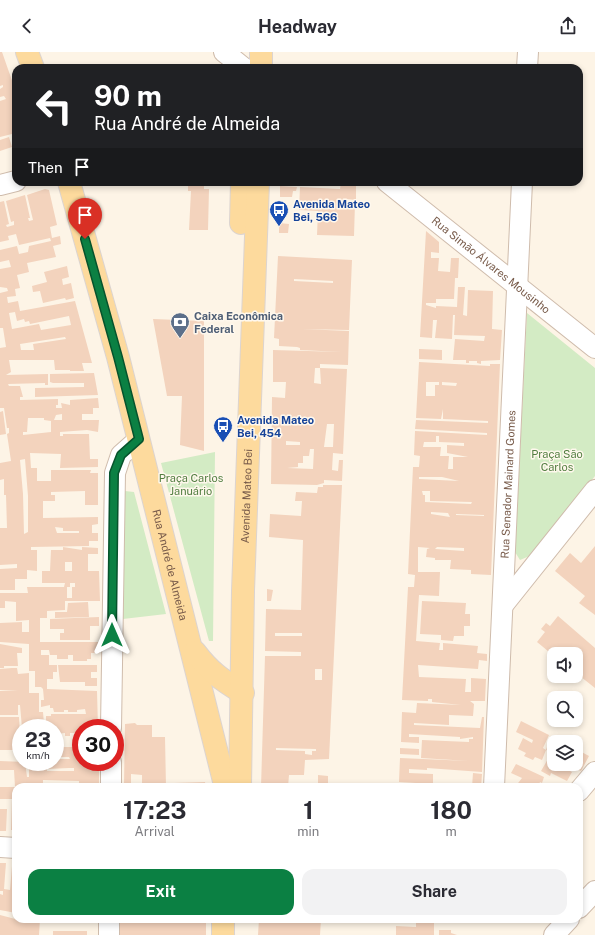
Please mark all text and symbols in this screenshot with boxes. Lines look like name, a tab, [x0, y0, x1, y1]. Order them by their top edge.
icon: back	[16, 15, 38, 37]
icon: share	[557, 15, 579, 37]
text: Headway	[258, 16, 337, 37]
text: 90 m	[94, 79, 162, 112]
icon: left	[28, 80, 80, 132]
text: Rua André de Almeida	[94, 113, 280, 134]
icon: arrive	[71, 156, 93, 178]
text: Then	[28, 159, 63, 176]
pin	[68, 198, 102, 239]
place label: Avenida Mateo Bei, 566	[293, 198, 370, 223]
bus stop icon: Avenida Mateo Bei, 566	[268, 199, 290, 227]
icon: arrive	[74, 204, 96, 226]
street label: Rua Simão Álvares Mousinho	[429, 214, 552, 316]
place label: Caixa Econômica Federal	[194, 310, 283, 335]
bank icon: Caixa Econômica Federal	[169, 311, 191, 339]
street label: Rua Senador Mainard Gomes	[499, 409, 517, 559]
place label: Avenida Mateo Bei, 454	[237, 414, 314, 439]
bus stop icon: Avenida Mateo Bei, 454	[212, 415, 234, 443]
park label: Praça São Carlos	[531, 448, 583, 473]
street label: Avenida Mateo Bei	[239, 449, 254, 544]
park label: Praça Carlos Januário	[159, 472, 224, 497]
street label: Rua André de Almeida	[150, 508, 190, 622]
position arrow	[91, 614, 133, 656]
map controls	[547, 647, 583, 771]
button: sound	[547, 647, 583, 683]
button: search	[547, 691, 583, 727]
speed limit sign: 30	[72, 719, 124, 771]
text: 23	[25, 728, 51, 752]
button: layers	[547, 735, 583, 771]
text: km/h	[26, 749, 50, 761]
text: 17:23	[123, 796, 186, 824]
text: 1	[303, 796, 313, 824]
text: 180	[430, 796, 472, 824]
text: Arrival	[135, 824, 175, 839]
text: min	[297, 824, 319, 839]
text: m	[446, 824, 457, 839]
button: Exit	[28, 869, 294, 915]
button: Share	[302, 869, 567, 915]

